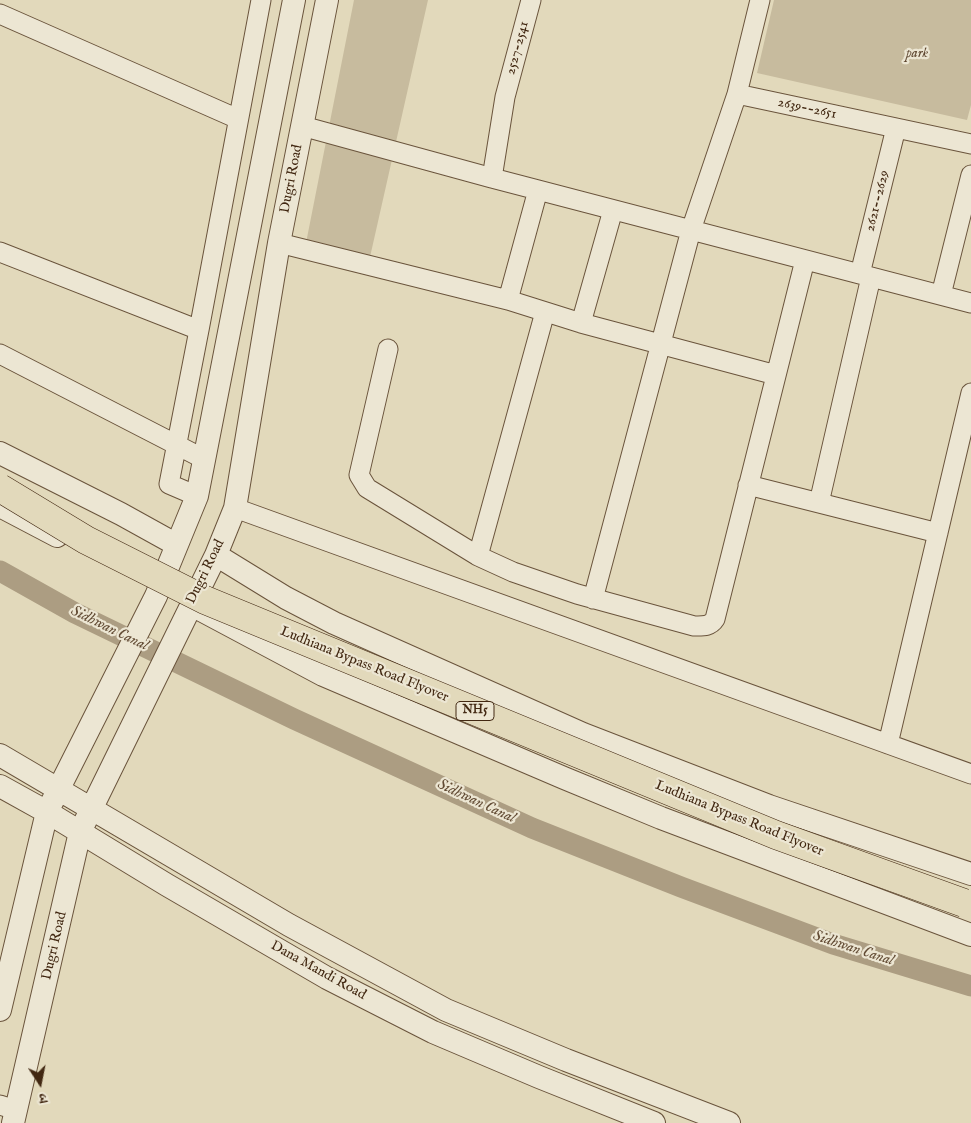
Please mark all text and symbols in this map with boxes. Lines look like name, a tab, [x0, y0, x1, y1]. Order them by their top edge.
street label: 2527-2541	[503, 19, 533, 77]
park label: park	[906, 46, 928, 62]
street label: 2639--2651	[776, 95, 838, 123]
street label: Dugri Road	[277, 143, 307, 215]
street label: 2621--2629	[862, 169, 894, 233]
street label: Dugri Road	[183, 537, 229, 607]
water label: Sidhwan Canal	[67, 603, 151, 655]
street label: Ludhiana Bypass Road Flyover	[277, 623, 451, 707]
road number: NH5	[456, 701, 494, 720]
water label: Sidhwan Canal	[434, 776, 518, 828]
street label: Ludhiana Bypass Road Flyover	[652, 777, 826, 861]
street label: Dugri Road	[39, 910, 71, 982]
water label: Sidhwan Canal	[810, 927, 896, 971]
street label: Dana Mandi Road	[267, 938, 369, 1004]
north arrow	[15, 1058, 65, 1108]
text: उ	[38, 1088, 48, 1107]

